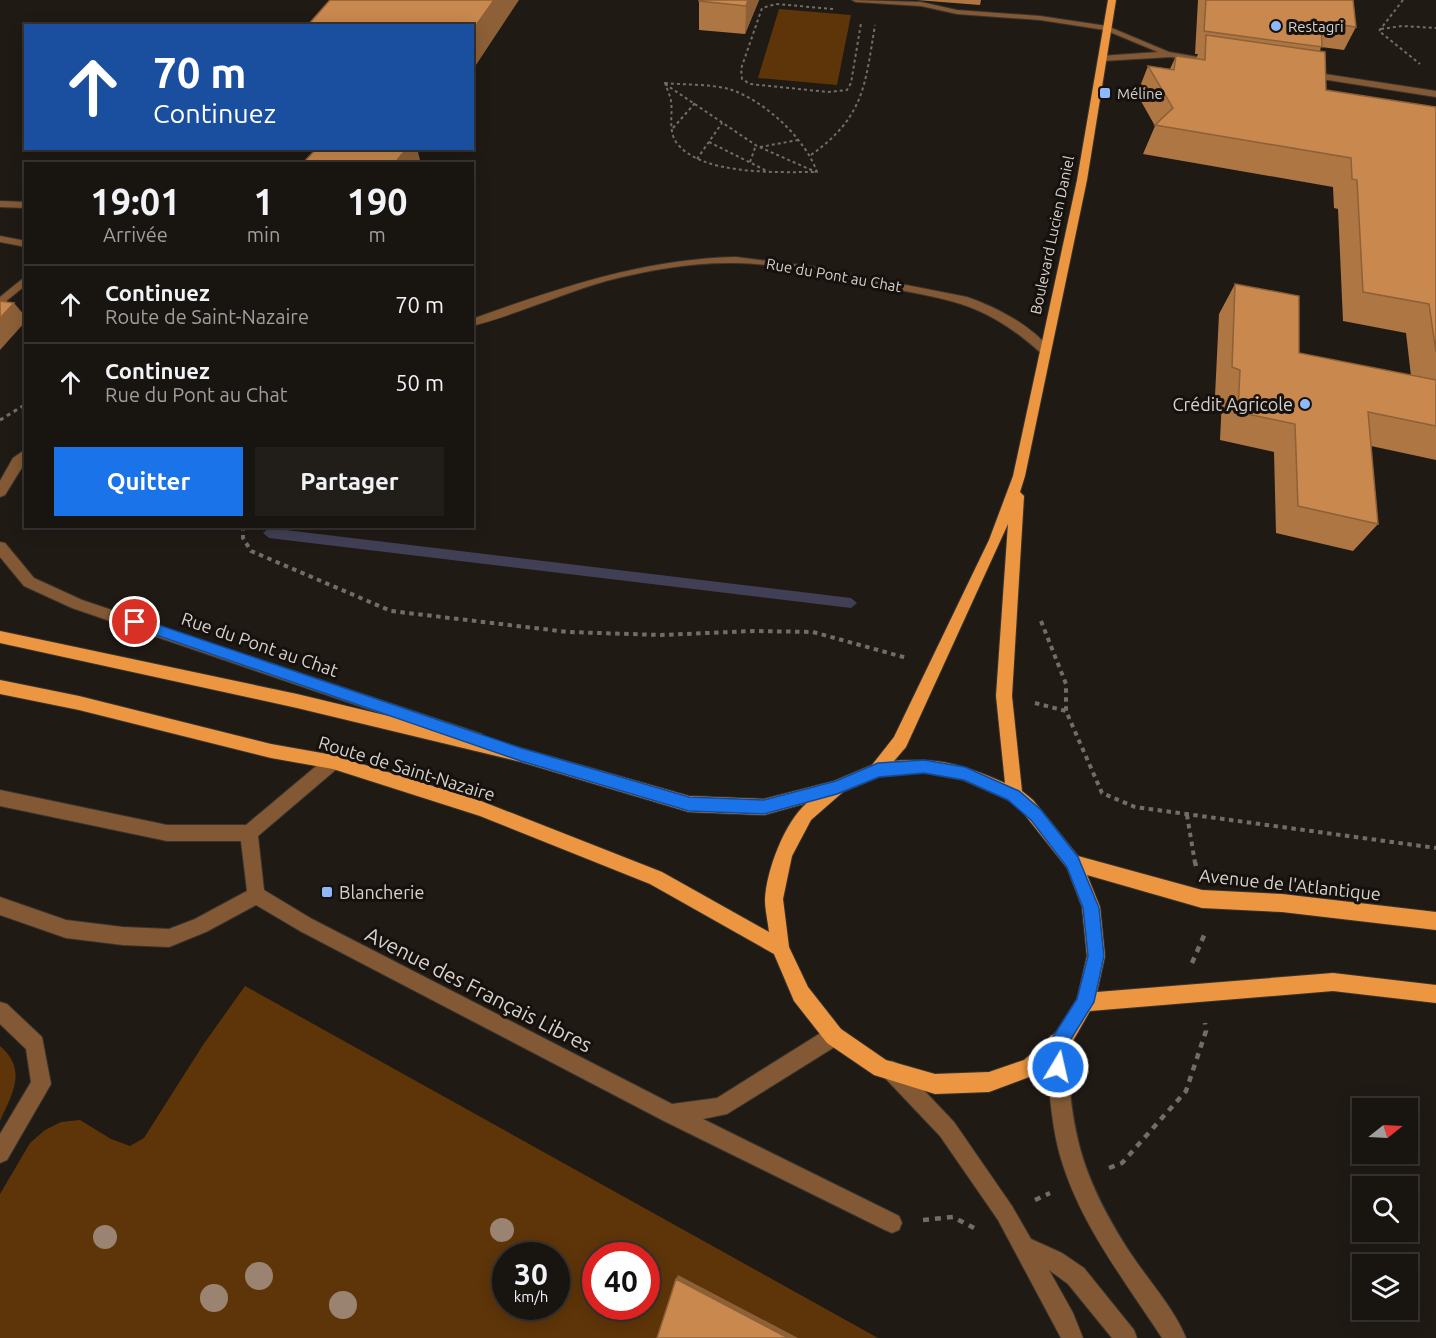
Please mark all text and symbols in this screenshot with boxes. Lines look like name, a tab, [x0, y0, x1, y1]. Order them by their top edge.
place label: Restagri	[1288, 18, 1344, 35]
marker: Restagri	[1269, 19, 1283, 33]
icon: ahead	[54, 48, 132, 126]
text: 70 m	[153, 49, 247, 96]
place label: Méline	[1117, 85, 1163, 102]
marker: Méline	[1098, 86, 1112, 100]
text: Continuez	[153, 98, 276, 128]
street label: Boulevard Lucien Daniel	[1027, 154, 1077, 316]
text: 19:01	[90, 181, 180, 222]
text: 1	[253, 181, 274, 222]
text: 190	[347, 181, 408, 222]
text: Arrivée	[103, 223, 168, 246]
text: min	[247, 223, 280, 246]
text: m	[369, 223, 386, 246]
street label: Rue du Pont au Chat	[765, 255, 903, 295]
text: Continuez	[105, 280, 210, 305]
icon: ahead	[54, 288, 87, 321]
text: 70 m	[395, 292, 444, 317]
text: Route de Saint-Nazaire	[105, 305, 309, 328]
text: Continuez	[105, 358, 210, 383]
icon: ahead	[54, 366, 87, 399]
text: 50 m	[395, 370, 444, 395]
text: Rue du Pont au Chat	[105, 383, 288, 406]
place label: Crédit Agricole	[1172, 394, 1293, 414]
marker: Crédit Agricole	[1298, 397, 1312, 411]
button: Quitter	[54, 447, 243, 516]
button: Partager	[255, 447, 444, 516]
pin	[109, 596, 160, 647]
icon: arrive	[118, 605, 151, 638]
street label: Rue du Pont au Chat	[179, 608, 341, 680]
street label: Route de Saint-Nazaire	[316, 732, 498, 804]
street label: Avenue de l'Atlantique	[1198, 865, 1382, 903]
place label: Blancherie	[339, 882, 424, 902]
marker: Blancherie	[320, 885, 334, 899]
street label: Avenue des Français Libres	[362, 921, 596, 1057]
position arrow	[1026, 1035, 1090, 1099]
north arrow	[1352, 1098, 1418, 1164]
map controls	[1352, 1098, 1418, 1320]
button: search	[1352, 1176, 1418, 1242]
speed limit sign: 40	[582, 1242, 660, 1320]
button: layers	[1352, 1254, 1418, 1320]
text: 30	[514, 1257, 548, 1291]
text: km/h	[514, 1288, 548, 1305]

